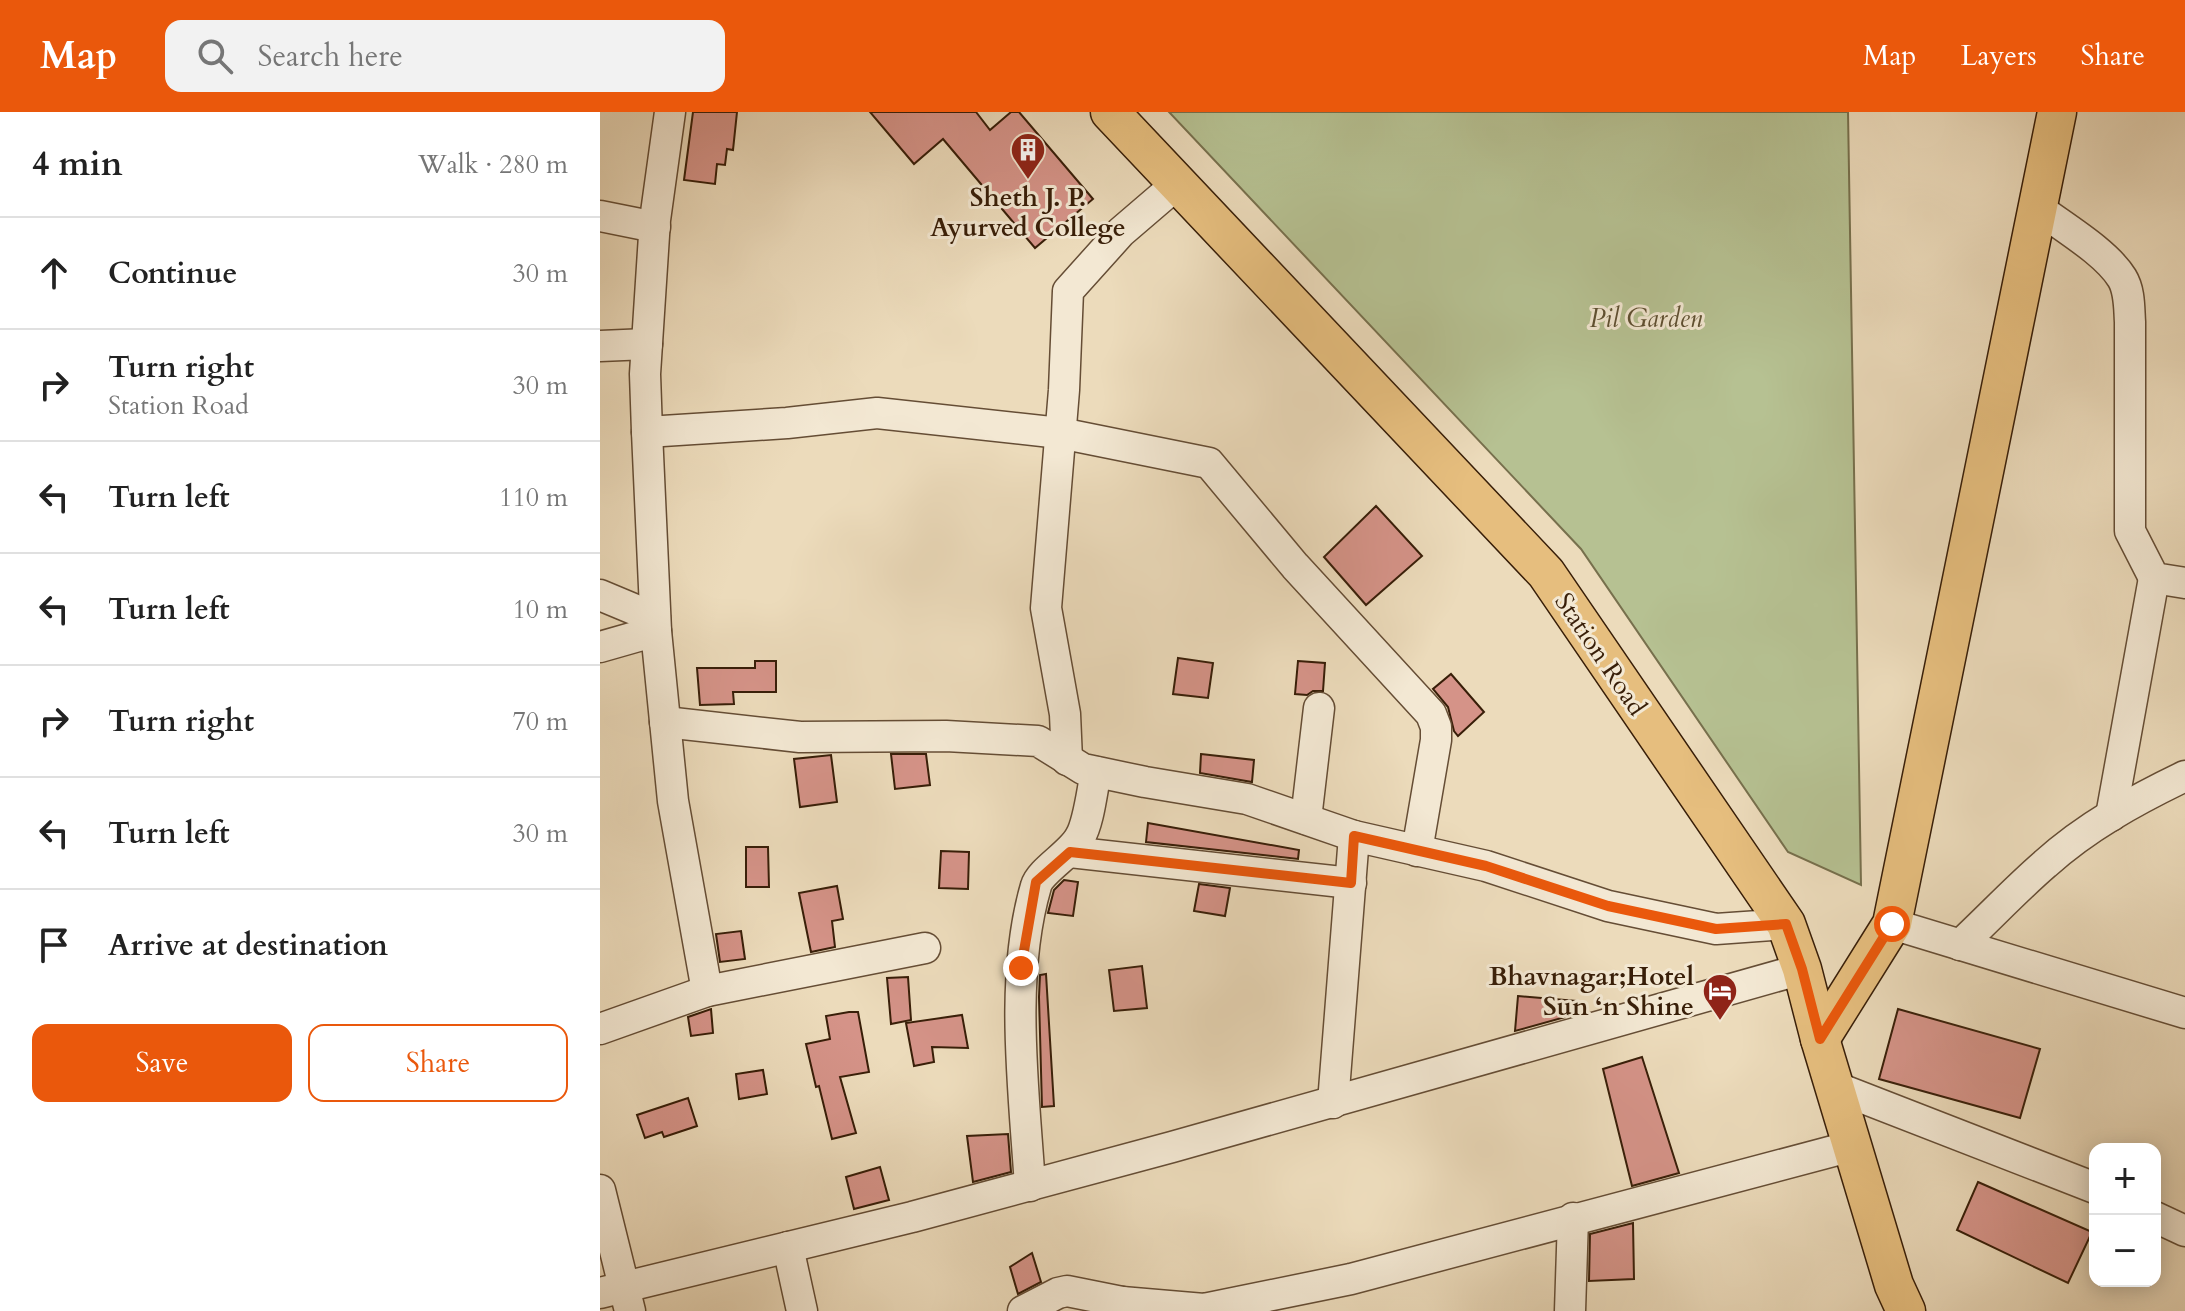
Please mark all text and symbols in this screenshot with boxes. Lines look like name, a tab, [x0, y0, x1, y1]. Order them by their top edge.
search box	[165, 20, 725, 92]
text: Map	[40, 30, 117, 82]
icon: search	[193, 34, 237, 78]
text: Search here	[257, 36, 403, 77]
text: Map	[1863, 37, 1916, 75]
text: Layers	[1960, 37, 2037, 75]
text: Share	[2081, 37, 2145, 75]
building icon: Sheth J. P. Ayurved College	[1009, 131, 1047, 181]
text: 4 min	[32, 141, 123, 187]
text: Walk · 280 m	[418, 147, 568, 182]
place label: Sheth J. P. Ayurved College	[930, 180, 1126, 245]
icon: ahead	[32, 251, 76, 295]
text: Continue	[108, 253, 237, 294]
text: 30 m	[512, 256, 568, 291]
park label: Pil Garden	[1590, 301, 1703, 336]
text: Turn right	[108, 347, 254, 388]
icon: right	[32, 363, 76, 407]
text: 30 m	[512, 368, 568, 403]
text: Station Road	[108, 388, 249, 423]
icon: left	[32, 475, 76, 519]
text: Turn left	[108, 477, 230, 518]
text: 110 m	[499, 480, 568, 515]
street label: Station Road	[1547, 586, 1655, 723]
icon: left	[32, 587, 76, 631]
text: Turn left	[108, 589, 230, 630]
text: 10 m	[512, 592, 568, 627]
icon: right	[32, 699, 76, 743]
text: Turn right	[108, 701, 254, 742]
text: 70 m	[512, 704, 568, 739]
icon: left	[32, 811, 76, 855]
text: Turn left	[108, 813, 230, 854]
text: 30 m	[512, 816, 568, 851]
route start	[1874, 906, 1910, 942]
icon: arrive	[32, 923, 76, 967]
text: Arrive at destination	[108, 925, 388, 966]
route end	[1003, 950, 1039, 986]
place label: Bhavnagar;Hotel Sun ‘n Shine	[1489, 959, 1694, 1024]
hotel icon: Bhavnagar;Hotel Sun ‘n Shine	[1701, 972, 1739, 1022]
button: Save	[32, 1024, 292, 1102]
button: Share	[308, 1024, 568, 1102]
map controls	[2089, 1143, 2161, 1287]
button: +	[2089, 1143, 2161, 1215]
button: −	[2089, 1215, 2161, 1287]

